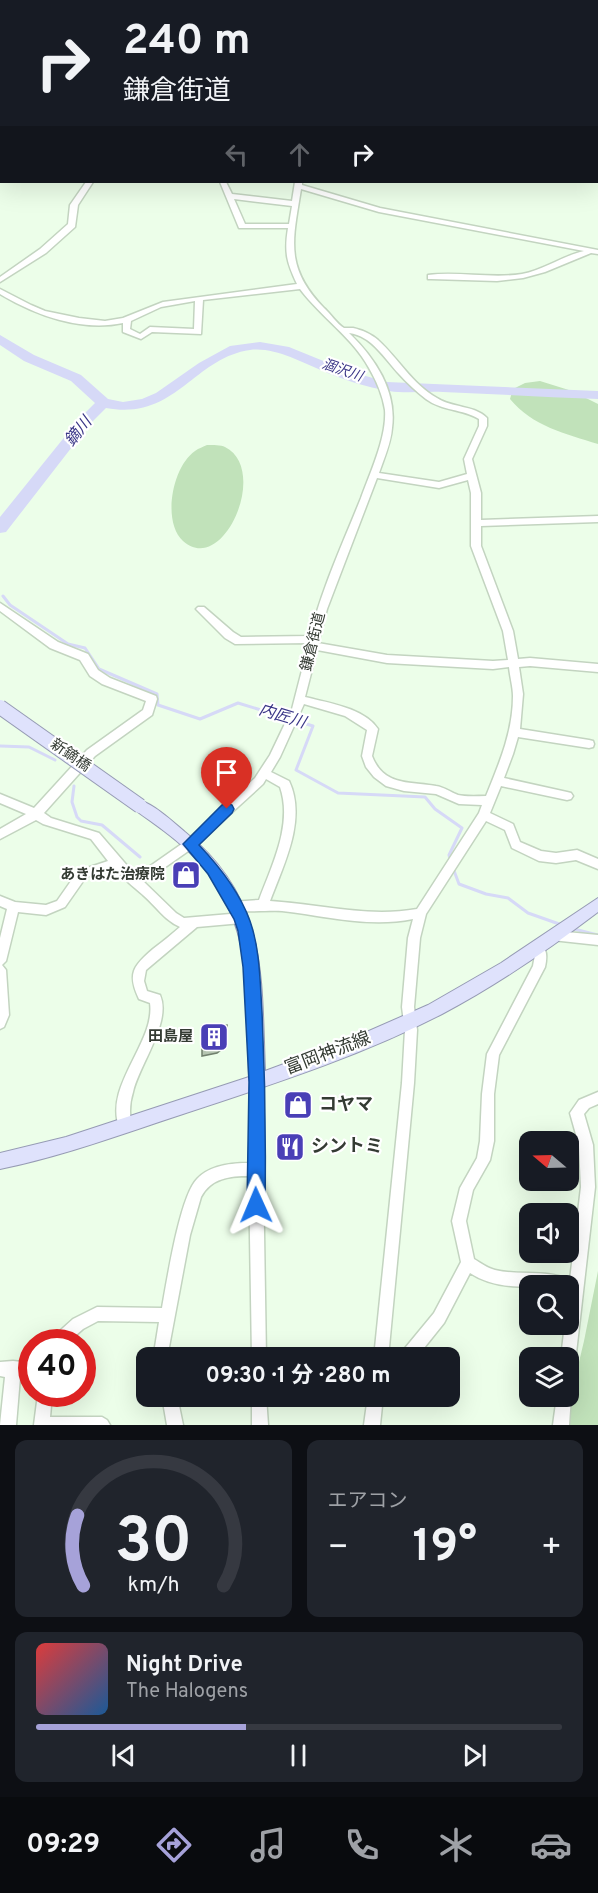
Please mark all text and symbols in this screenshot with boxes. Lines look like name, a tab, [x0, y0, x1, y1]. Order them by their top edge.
text: 240 m	[123, 16, 251, 69]
icon: right	[24, 24, 102, 102]
text: 鎌倉街道	[123, 75, 231, 109]
icon: left	[220, 138, 253, 171]
icon: ahead	[283, 138, 316, 171]
icon: right	[346, 138, 379, 171]
water label: 涸沢川	[319, 356, 367, 387]
water label: 鏑川	[61, 412, 98, 451]
street label: 鎌倉街道	[297, 610, 330, 673]
water label: 内匠川	[256, 700, 310, 734]
street label: 新鏑橋	[46, 734, 94, 777]
pin	[201, 747, 252, 809]
icon: arrive	[210, 756, 243, 789]
shop icon: あきはた治療院	[170, 859, 202, 891]
place label: あきはた治療院	[60, 866, 165, 885]
building icon: 田島屋	[198, 1021, 230, 1053]
place label: 田島屋	[148, 1027, 193, 1047]
street label: 富岡神流線	[282, 1027, 374, 1081]
shop icon: コヤマ	[282, 1089, 314, 1121]
place label: コヤマ	[319, 1094, 373, 1117]
restaurant icon: シントミ	[274, 1131, 306, 1163]
north arrow	[519, 1131, 579, 1191]
map controls	[519, 1131, 579, 1407]
place label: シントミ	[311, 1136, 383, 1159]
position arrow	[224, 1173, 288, 1237]
button: sound	[519, 1203, 579, 1263]
button: search	[519, 1275, 579, 1335]
speed limit sign: 40	[18, 1329, 96, 1407]
button: layers	[519, 1347, 579, 1407]
text: 09:30 · 1 分 · 280 m	[205, 1363, 391, 1390]
text: エアコン	[328, 1489, 408, 1515]
text: 30	[115, 1505, 192, 1584]
text: 19°	[413, 1520, 477, 1577]
text: −	[328, 1528, 349, 1570]
text: +	[541, 1528, 562, 1570]
text: km/h	[127, 1572, 179, 1599]
text: Night Drive	[126, 1652, 243, 1679]
text: The Halogens	[126, 1679, 248, 1705]
icon: previous	[107, 1739, 140, 1772]
icon: pause	[282, 1739, 315, 1772]
icon: next	[458, 1739, 491, 1772]
icon: directions	[153, 1824, 195, 1866]
icon: music	[247, 1824, 289, 1866]
icon: phone	[341, 1824, 383, 1866]
icon: climate	[435, 1824, 477, 1866]
icon: car	[530, 1824, 572, 1866]
text: 09:29	[26, 1828, 100, 1862]

